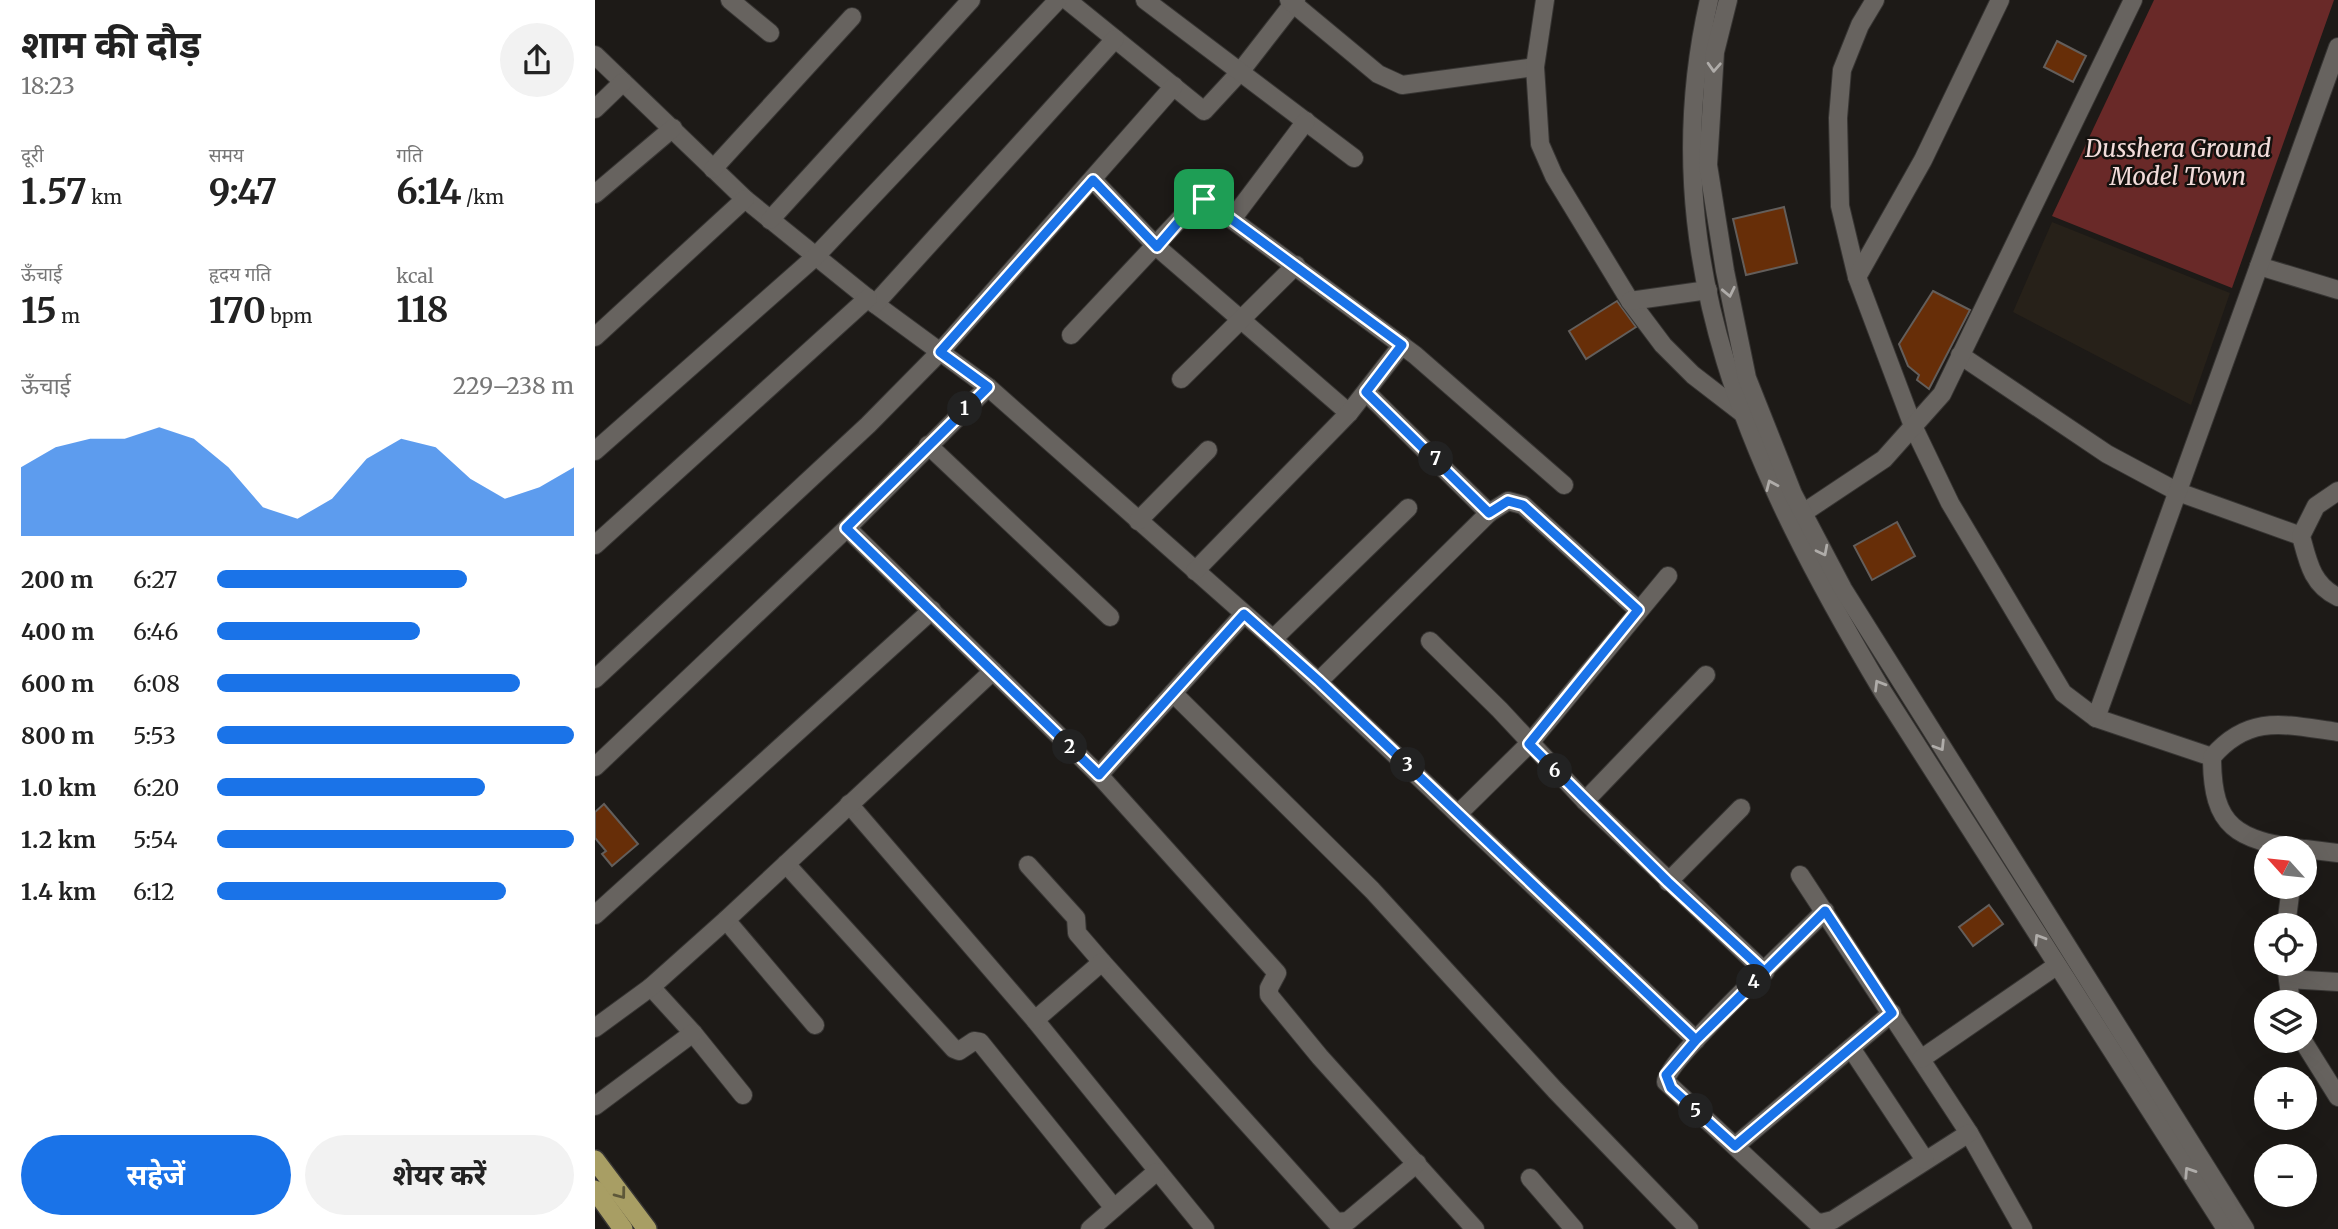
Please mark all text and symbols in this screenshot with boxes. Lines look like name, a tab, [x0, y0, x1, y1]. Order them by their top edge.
text: शाम की दौड़	[21, 21, 201, 68]
button: share	[500, 23, 574, 97]
one-way arrow	[1707, 61, 1722, 72]
text: 18:23	[21, 71, 75, 100]
park label: Dusshera Ground Model Town	[2084, 133, 2271, 192]
text: दूरी	[21, 143, 44, 167]
text: समय	[209, 143, 244, 167]
text: गति	[396, 143, 423, 167]
pin	[1174, 169, 1234, 229]
text: 1.57	[21, 170, 87, 214]
text: 9:47	[209, 170, 277, 214]
text: 6:14	[396, 170, 461, 214]
icon: arrive	[1185, 180, 1223, 218]
text: km	[87, 185, 122, 209]
text: /km	[461, 185, 504, 209]
text: ऊँचाई	[21, 262, 62, 286]
text: हृदय गति	[209, 262, 271, 286]
text: kcal	[396, 264, 434, 288]
one-way arrow	[1721, 286, 1736, 298]
text: 118	[396, 288, 448, 332]
text: 15	[21, 289, 57, 333]
text: 170	[209, 289, 266, 333]
text: m	[57, 304, 80, 328]
text: bpm	[266, 304, 312, 328]
text: ऊँचाई	[21, 371, 71, 400]
text: 229–238 m	[453, 371, 574, 400]
pin: 1	[947, 392, 983, 426]
text: 1	[960, 396, 969, 420]
pin: 7	[1419, 442, 1453, 476]
text: 7	[1430, 446, 1441, 470]
one-way arrow	[1765, 479, 1779, 492]
one-way arrow	[1815, 544, 1828, 556]
text: 200 m	[21, 565, 93, 594]
text: 6:27	[133, 565, 177, 594]
text: 400 m	[21, 617, 95, 646]
text: 6:46	[133, 617, 179, 646]
text: 600 m	[21, 669, 94, 698]
text: 6:08	[133, 669, 180, 698]
one-way arrow	[1874, 679, 1887, 692]
text: 800 m	[21, 721, 94, 750]
text: 5:53	[133, 721, 176, 750]
pin: 2	[1053, 730, 1087, 764]
text: 2	[1064, 734, 1075, 758]
one-way arrow	[1932, 738, 1945, 751]
pin: 3	[1391, 748, 1425, 782]
text: 3	[1402, 752, 1413, 776]
pin: 6	[1537, 754, 1573, 788]
text: 6	[1549, 758, 1560, 782]
text: 1.0 km	[21, 773, 96, 802]
text: 6:20	[133, 773, 179, 802]
text: 1.2 km	[21, 825, 96, 854]
text: 5:54	[133, 825, 178, 854]
north arrow	[2254, 836, 2317, 900]
map controls	[2254, 836, 2317, 1207]
text: 1.4 km	[21, 877, 96, 906]
text: 6:12	[133, 877, 175, 906]
button: locate	[2254, 913, 2317, 976]
one-way arrow	[2035, 934, 2048, 947]
pin: 4	[1737, 964, 1771, 1000]
text: 4	[1747, 969, 1760, 993]
button: layers	[2254, 990, 2317, 1053]
button: +	[2254, 1067, 2317, 1130]
pin: 5	[1679, 1094, 1713, 1128]
text: 5	[1690, 1098, 1701, 1122]
button: सहेजें	[21, 1135, 291, 1215]
button: शेयर करें	[305, 1135, 574, 1215]
button: −	[2254, 1144, 2317, 1207]
one-way arrow	[2184, 1166, 2197, 1179]
one-way arrow	[613, 1187, 625, 1199]

